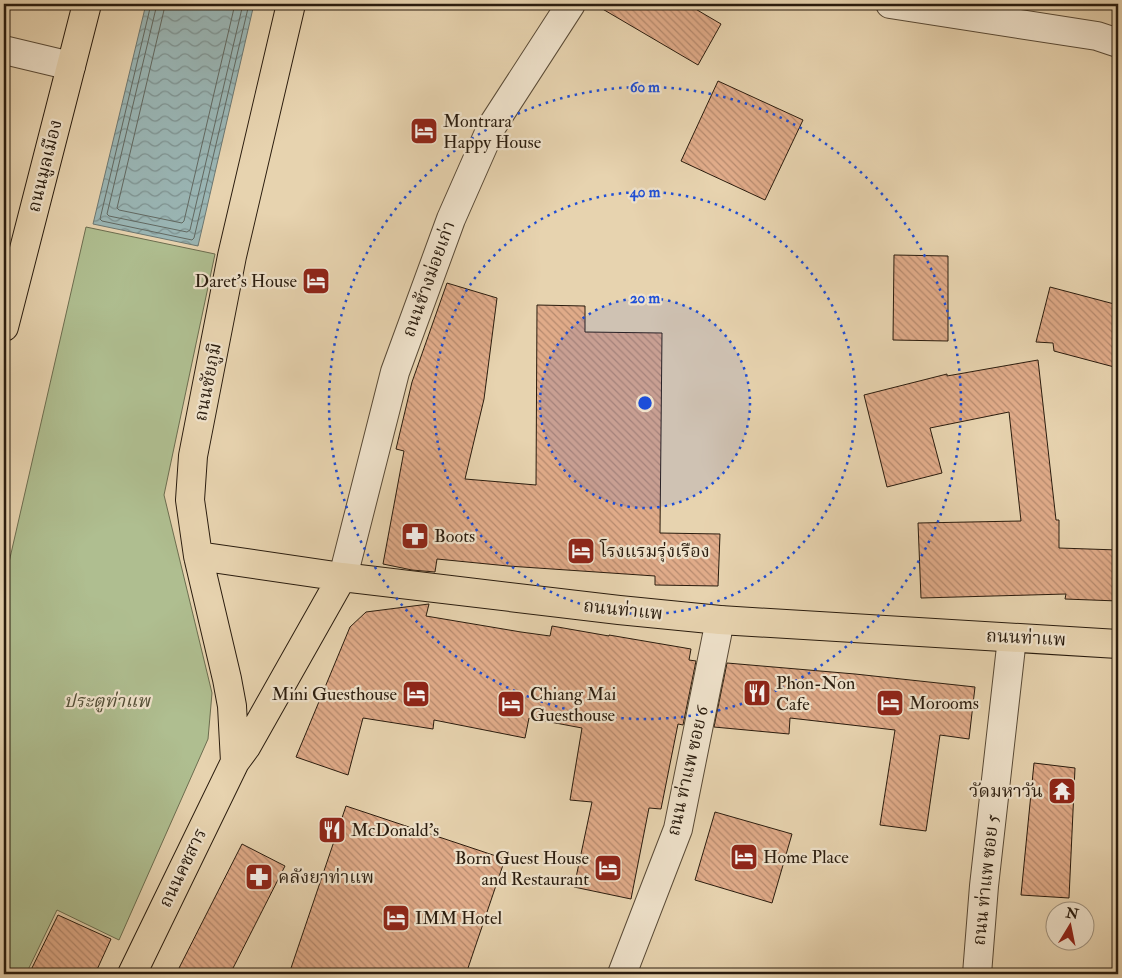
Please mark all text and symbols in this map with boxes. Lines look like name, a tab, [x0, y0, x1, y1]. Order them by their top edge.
text: 60 m	[630, 78, 660, 97]
place label: Montrara Happy House	[443, 110, 542, 154]
hotel icon: Montrara Happy House	[409, 116, 439, 146]
street label: ถนนมูลเมือง	[22, 117, 68, 215]
text: 40 m	[629, 183, 661, 202]
street label: ถนนช้างม่อยเก่า	[397, 218, 461, 340]
hotel icon: Daret's House	[301, 266, 331, 296]
place label: Daret's House	[194, 270, 297, 293]
text: 20 m	[630, 289, 660, 308]
street label: ถนนชัยภูมิ	[189, 341, 227, 423]
centre of rings	[636, 394, 654, 412]
pharmacy icon: Boots	[400, 521, 430, 551]
place label: Boots	[434, 525, 475, 548]
hotel icon: โรงแรมรุ่งเรือง	[566, 536, 596, 566]
place label: โรงแรมรุ่งเรือง	[599, 538, 710, 563]
street label: ถนนท่าแพ	[582, 594, 664, 626]
street label: ถนนท่าแพ	[985, 624, 1067, 652]
place label: Phon-Non Cafe	[776, 672, 855, 716]
restaurant icon: Phon-Non Cafe	[742, 678, 772, 708]
hotel icon: Mini Guesthouse	[401, 679, 431, 709]
place label: Mini Guesthouse	[272, 683, 397, 706]
place label: Chiang Mai Guesthouse	[530, 683, 616, 727]
hotel icon: Morooms	[875, 688, 905, 718]
hotel icon: Chiang Mai Guesthouse	[496, 689, 526, 719]
park label: ประตูท่าแพ	[64, 690, 151, 713]
place label: Morooms	[909, 692, 979, 715]
street label: ถนน ท่าแพ ซอย 6	[662, 703, 714, 838]
temple icon: วัดมหาวัน	[1047, 776, 1077, 806]
place label: วัดมหาวัน	[969, 780, 1043, 803]
street label: ถนน ท่าแพ ซอย 5	[968, 813, 1004, 947]
restaurant icon: McDonald's	[317, 815, 347, 845]
place label: McDonald's	[351, 819, 439, 842]
street label: ถนนคชสาร	[154, 825, 212, 911]
hotel icon: Home Place	[729, 842, 759, 872]
place label: Home Place	[763, 846, 849, 869]
place label: Born Guest House and Restaurant	[455, 847, 589, 891]
hotel icon: Born Guest House and Restaurant	[593, 853, 623, 883]
pharmacy icon: คลังยาท่าแพ	[244, 862, 274, 892]
place label: คลังยาท่าแพ	[278, 866, 374, 889]
north arrow	[1044, 900, 1094, 950]
hotel icon: IMM Hotel	[381, 903, 411, 933]
text: N	[1064, 904, 1080, 923]
place label: IMM Hotel	[415, 907, 502, 930]

